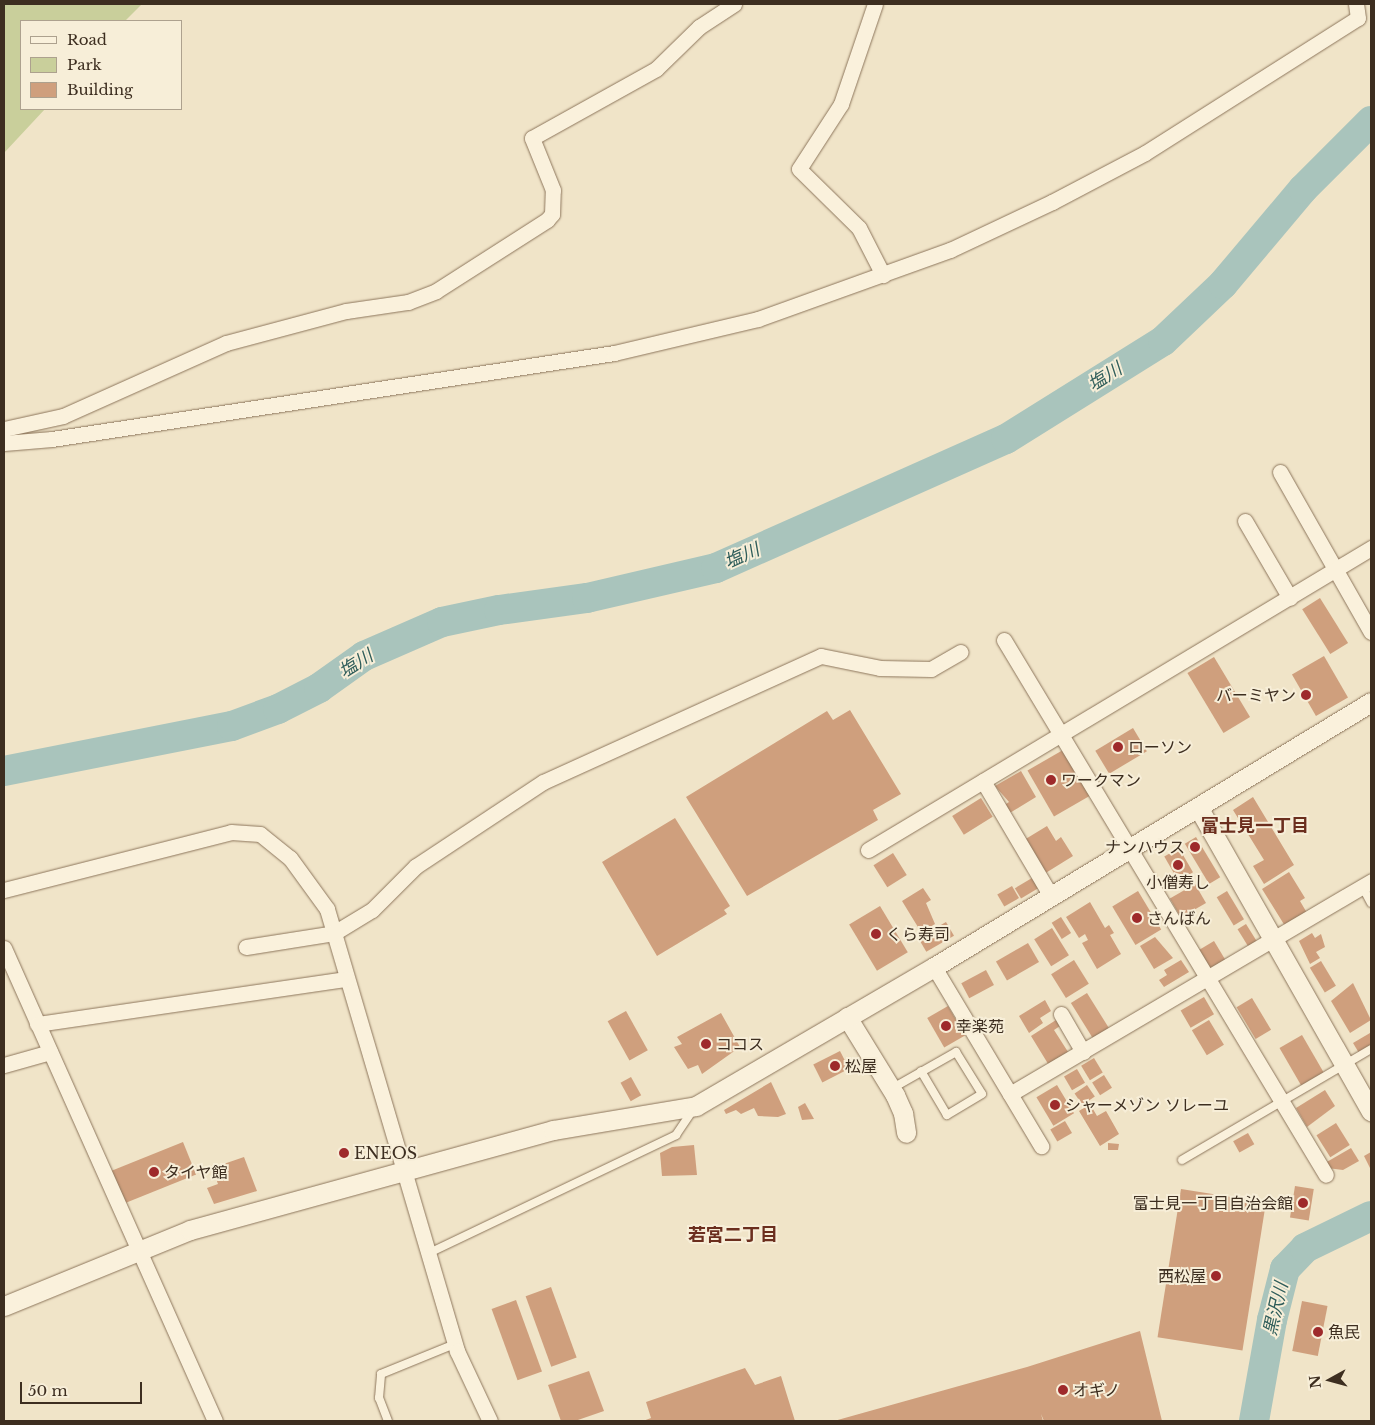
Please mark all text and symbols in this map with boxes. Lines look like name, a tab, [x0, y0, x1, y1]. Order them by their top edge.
legend	[20, 20, 182, 110]
text: Road	[67, 30, 107, 49]
text: Park	[67, 55, 102, 74]
text: Building	[67, 80, 133, 99]
water label: 塩川	[1084, 358, 1126, 396]
water label: 塩川	[721, 539, 763, 573]
water label: 塩川	[335, 645, 377, 683]
place label: バーミヤン	[1216, 685, 1296, 705]
marker: バーミヤン	[1300, 689, 1312, 701]
place label: ローソン	[1128, 737, 1192, 757]
marker: ローソン	[1112, 741, 1124, 753]
place label: ワークマン	[1061, 770, 1141, 790]
marker: ワークマン	[1045, 774, 1057, 786]
district label: 富士見一丁目	[1201, 815, 1309, 837]
place label: ナンハウス	[1105, 837, 1185, 857]
marker: ナンハウス	[1189, 841, 1201, 853]
marker: 小僧寿し	[1172, 859, 1184, 871]
place label: 小僧寿し	[1146, 872, 1210, 892]
place label: さんばん	[1147, 908, 1211, 928]
marker: さんばん	[1131, 912, 1143, 924]
place label: くら寿司	[886, 924, 950, 944]
marker: くら寿司	[870, 928, 882, 940]
place label: 幸楽苑	[956, 1016, 1004, 1036]
marker: 幸楽苑	[940, 1020, 952, 1032]
place label: ココス	[716, 1034, 764, 1054]
marker: ココス	[700, 1038, 712, 1050]
place label: 松屋	[845, 1056, 877, 1076]
marker: 松屋	[829, 1060, 841, 1072]
place label: シャーメゾン ソレーユ	[1065, 1095, 1230, 1115]
marker: シャーメゾン ソレーユ	[1049, 1099, 1061, 1111]
place label: ENEOS	[354, 1143, 417, 1163]
marker: ENEOS	[338, 1147, 350, 1159]
place label: タイヤ館	[164, 1162, 228, 1182]
marker: タイヤ館	[148, 1166, 160, 1178]
place label: 富士見一丁目自治会館	[1133, 1193, 1293, 1213]
marker: 富士見一丁目自治会館	[1297, 1197, 1309, 1209]
district label: 若宮二丁目	[688, 1224, 778, 1246]
place label: 西松屋	[1158, 1266, 1206, 1286]
marker: 西松屋	[1210, 1270, 1222, 1282]
water label: 黒沢川	[1259, 1280, 1293, 1338]
place label: 魚民	[1328, 1322, 1360, 1342]
marker: 魚民	[1312, 1326, 1324, 1338]
north arrow	[1305, 1355, 1355, 1405]
scale bar	[22, 1372, 145, 1404]
text: N	[1305, 1374, 1325, 1389]
place label: オギノ	[1073, 1380, 1121, 1400]
text: 50 m	[28, 1381, 68, 1400]
marker: オギノ	[1057, 1384, 1069, 1396]

